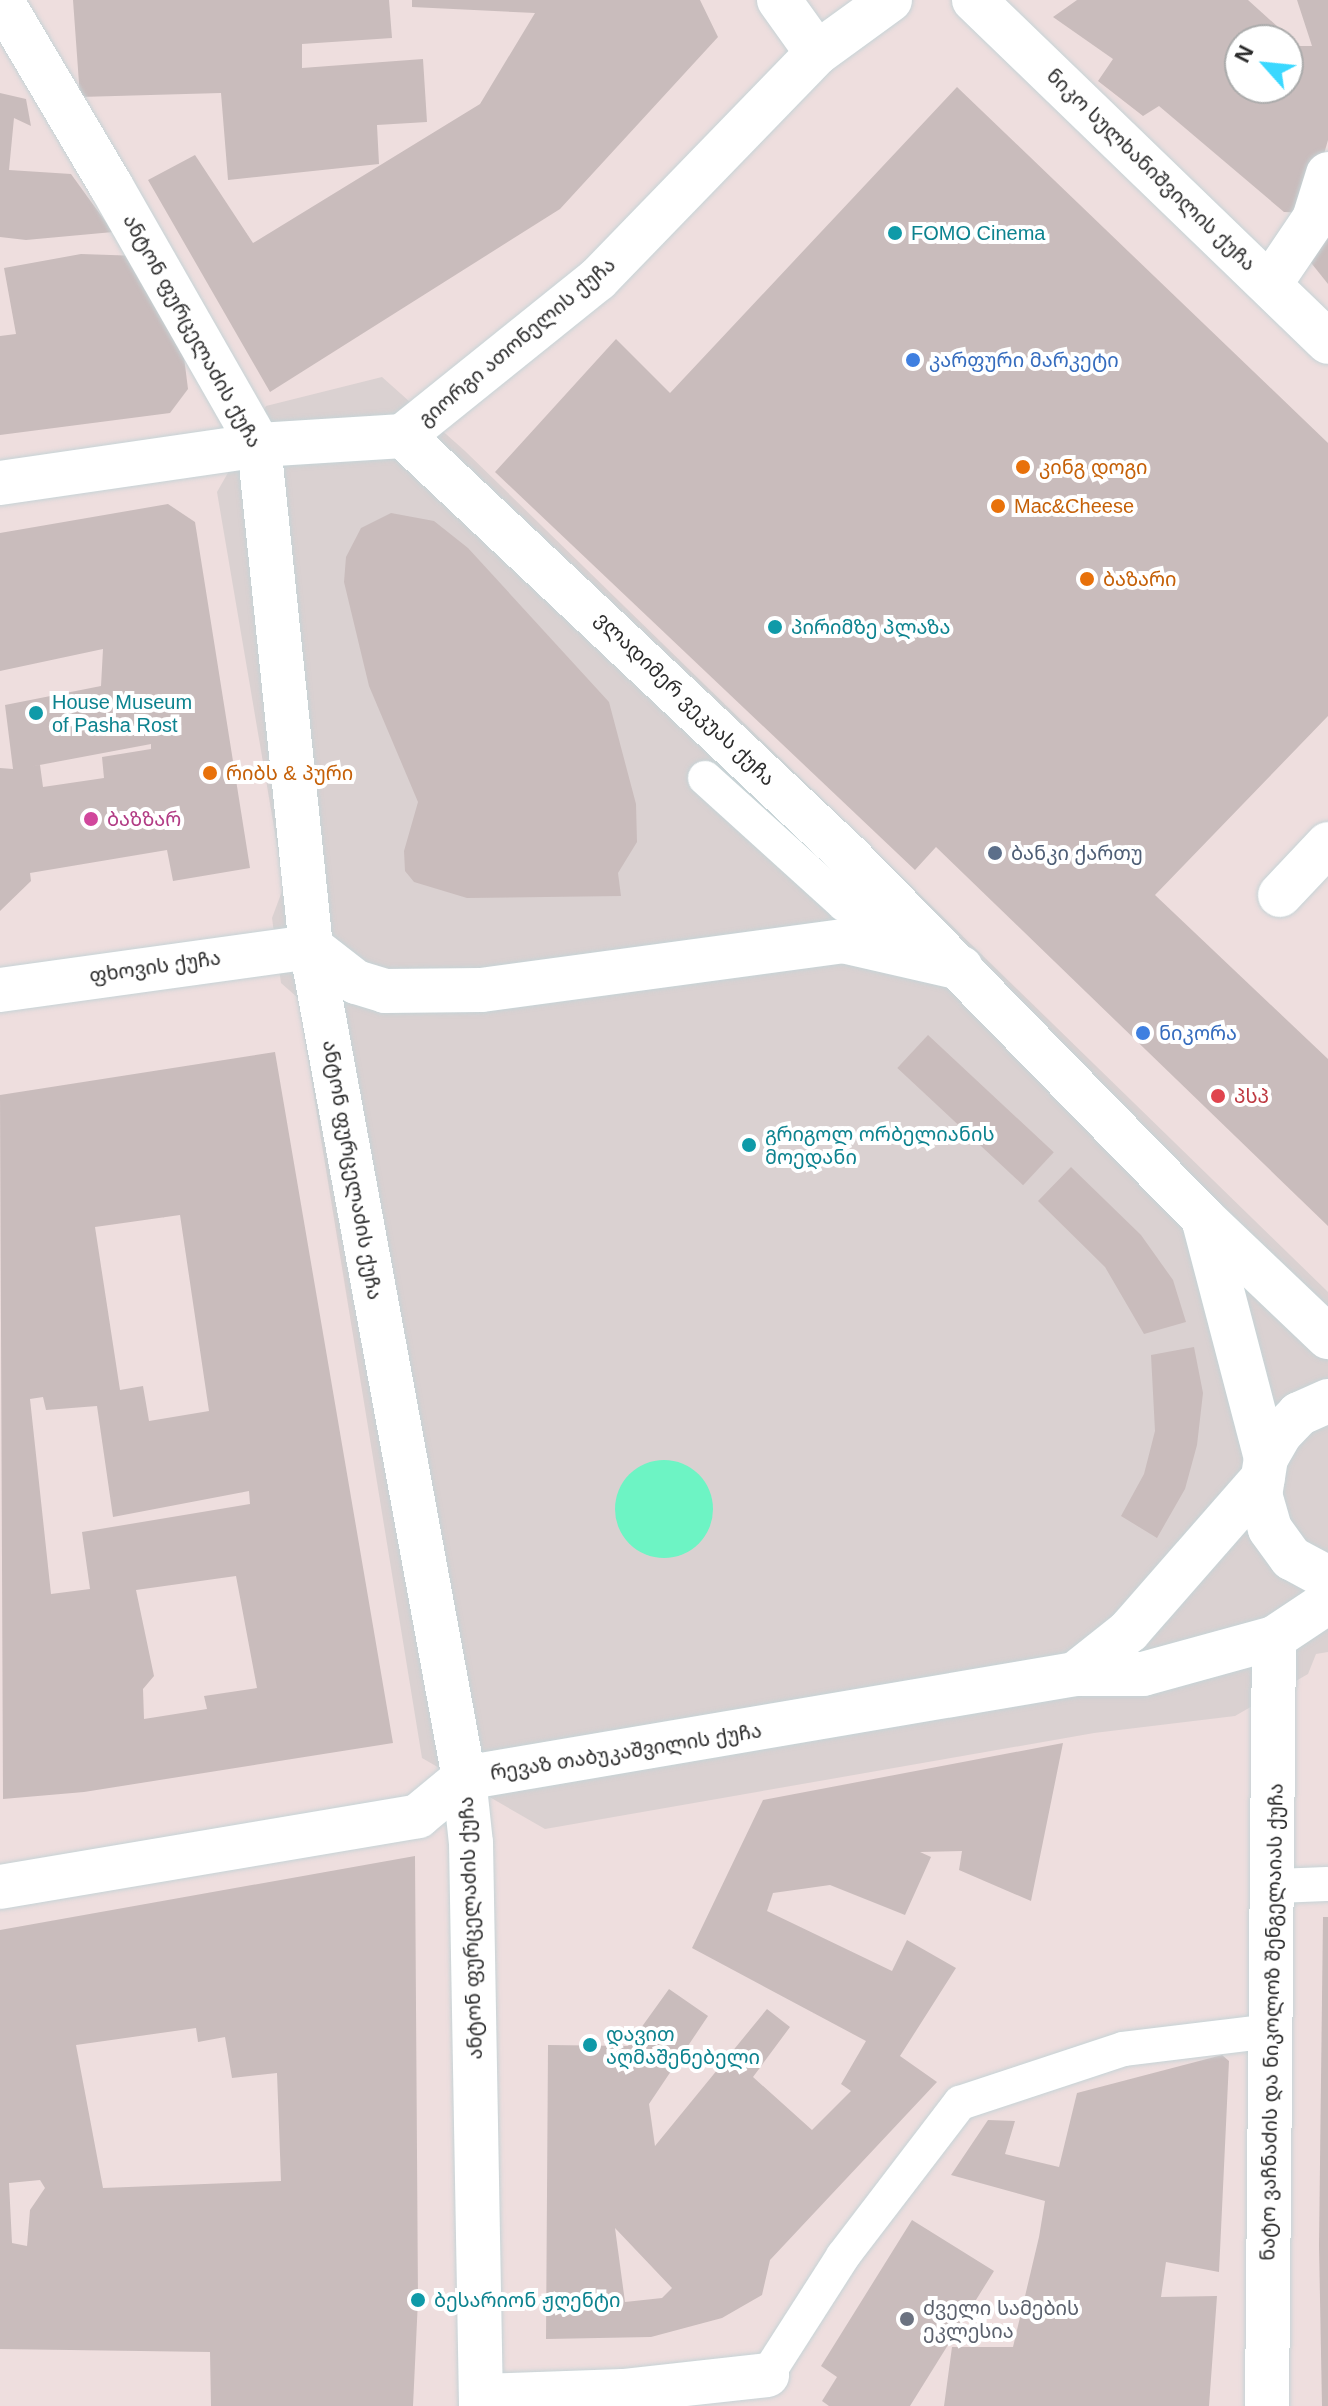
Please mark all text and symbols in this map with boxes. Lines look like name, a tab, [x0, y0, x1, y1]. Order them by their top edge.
north arrow	[1224, 24, 1304, 104]
text: N	[1229, 41, 1259, 67]
street label: ნიკო სულხანიშვილის ქუჩა	[1042, 64, 1260, 276]
street label: ანტონ ფურცელაძის ქუჩა	[118, 210, 266, 452]
place label: FOMO Cinema	[911, 221, 1045, 245]
marker: FOMO Cinema	[886, 224, 904, 242]
street label: გიორგი ათონელის ქუჩა	[414, 253, 620, 431]
place label: კარფური მარკეტი	[929, 348, 1119, 372]
marker: კარფური მარკეტი	[904, 351, 922, 369]
place label: კინგ დოგი	[1039, 455, 1147, 479]
marker: კინგ დოგი	[1014, 458, 1032, 476]
place label: Mac&Cheese	[1014, 494, 1134, 518]
marker: Mac&Cheese	[989, 497, 1007, 515]
place label: ბაზარი	[1103, 567, 1177, 591]
marker: ბაზარი	[1078, 570, 1096, 588]
street label: ვლადიმერ ვეკუას ქუჩა	[590, 607, 780, 791]
place label: პირიმზე პლაზა	[791, 615, 950, 639]
marker: პირიმზე პლაზა	[766, 618, 784, 636]
place label: House Museum of Pasha Rost	[52, 690, 192, 737]
marker: House Museum of Pasha Rost	[27, 704, 45, 722]
place label: რიბს & პური	[226, 761, 353, 785]
marker: რიბს & პური	[201, 764, 219, 782]
place label: ბაზზარ	[107, 807, 181, 831]
marker: ბაზზარ	[82, 810, 100, 828]
place label: ბანკი ქართუ	[1011, 841, 1143, 865]
marker: ბანკი ქართუ	[986, 844, 1004, 862]
street label: ფხოვის ქუჩა	[88, 946, 222, 988]
place label: ნიკორა	[1159, 1021, 1237, 1045]
marker: ნიკორა	[1134, 1024, 1152, 1042]
street label: ანტონ ფურცელაძის ქუჩა	[317, 1038, 387, 1302]
place label: პსპ	[1234, 1084, 1269, 1108]
marker: პსპ	[1209, 1087, 1227, 1105]
place label: გრიგოლ ორბელიანის მოედანი	[765, 1122, 994, 1169]
marker: გრიგოლ ორბელიანის მოედანი	[740, 1136, 758, 1154]
street label: რევაზ თაბუკაშვილის ქუჩა	[489, 1719, 763, 1785]
street label: ნატო ვაჩნაძის და ნიკოლოზ შენგელაიას ქუჩა	[1256, 1783, 1288, 2261]
street label: ანტონ ფურცელაძის ქუჩა	[454, 1796, 488, 2060]
place label: დავით აღმაშენებელი	[606, 2022, 760, 2069]
marker: დავით აღმაშენებელი	[581, 2036, 599, 2054]
place label: ბესარიონ ჟღენტი	[434, 2288, 621, 2312]
marker: ბესარიონ ჟღენტი	[409, 2291, 427, 2309]
place label: ძველი სამების ეკლესია	[923, 2296, 1079, 2343]
marker: ძველი სამების ეკლესია	[898, 2310, 916, 2328]

